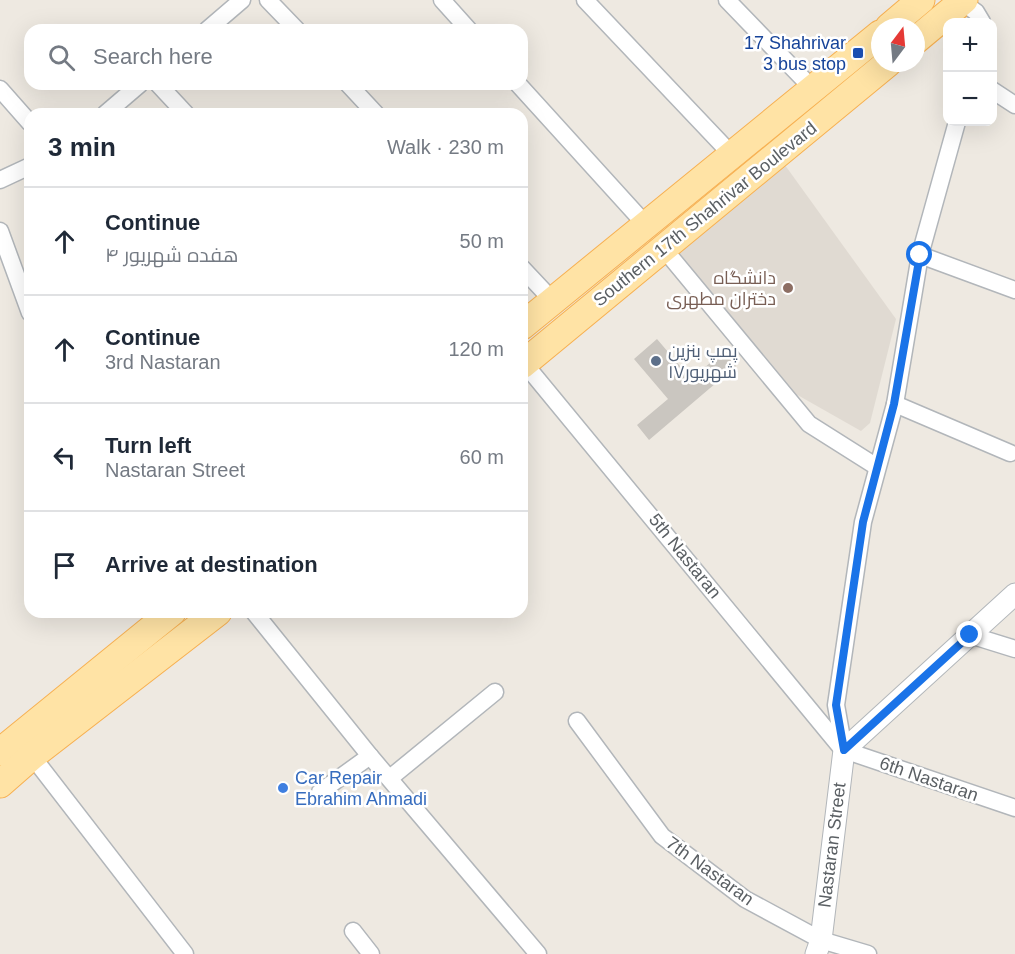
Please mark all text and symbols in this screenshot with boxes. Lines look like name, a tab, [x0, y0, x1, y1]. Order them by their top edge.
north arrow	[871, 18, 925, 72]
map controls	[943, 18, 997, 126]
button: +	[943, 18, 997, 72]
search box	[24, 24, 528, 90]
place label: 17 Shahrivar 3 bus stop	[744, 33, 846, 74]
icon: search	[45, 41, 78, 74]
text: Search here	[93, 44, 213, 69]
marker: 17 Shahrivar 3 bus stop	[851, 46, 865, 60]
button: −	[943, 72, 997, 126]
street label: Southern 17th Shahrivar Boulevard	[589, 118, 821, 310]
text: 3 min	[48, 132, 116, 162]
text: Walk · 230 m	[387, 136, 504, 158]
text: Continue	[105, 210, 200, 235]
icon: ahead	[48, 225, 81, 258]
text: 50 m	[460, 230, 504, 252]
route start	[906, 241, 932, 267]
text: هفده شهریور ۴	[105, 244, 238, 266]
place label: دانشگاه دختران مطهری	[666, 268, 776, 310]
marker: دانشگاه دختران مطهری	[781, 281, 795, 295]
text: Continue	[105, 325, 200, 350]
icon: ahead	[48, 333, 81, 366]
text: 120 m	[448, 338, 504, 360]
place label: پمپ بنزین ۱۷شهریور	[668, 341, 738, 383]
text: 3rd Nastaran	[105, 351, 221, 373]
marker: پمپ بنزین ۱۷شهریور	[649, 354, 663, 368]
text: Turn left	[105, 433, 191, 458]
icon: left	[48, 441, 81, 474]
text: 60 m	[460, 446, 504, 468]
text: Nastaran Street	[105, 459, 245, 481]
street label: 5th Nastaran	[645, 510, 725, 602]
icon: arrive	[48, 549, 81, 582]
text: Arrive at destination	[105, 552, 318, 577]
route end	[956, 621, 982, 647]
street label: 6th Nastaran	[877, 753, 981, 805]
place label: Car Repair Ebrahim Ahmadi	[295, 768, 427, 809]
marker: Car Repair Ebrahim Ahmadi	[276, 781, 290, 795]
street label: Nastaran Street	[814, 781, 850, 909]
street label: 7th Nastaran	[662, 833, 758, 909]

